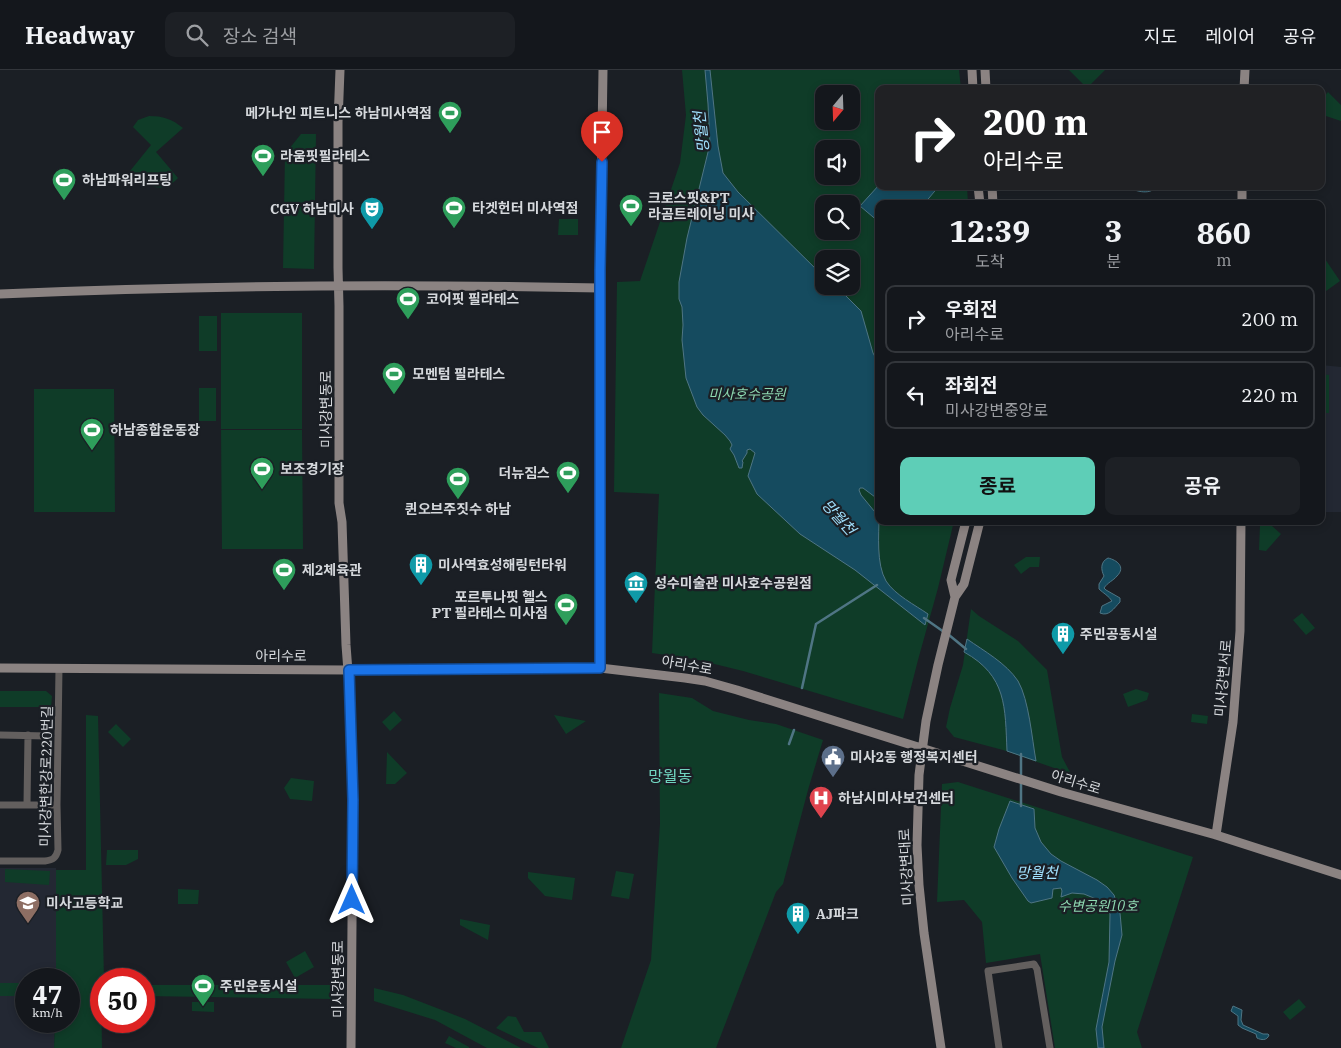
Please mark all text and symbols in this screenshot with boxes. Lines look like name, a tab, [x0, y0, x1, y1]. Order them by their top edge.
search box	[165, 12, 515, 57]
text: Headway	[25, 19, 135, 51]
icon: search	[183, 21, 211, 49]
text: 장소 검색	[223, 24, 297, 48]
text: 지도	[1144, 25, 1177, 48]
text: 레이어	[1205, 25, 1255, 48]
text: 공유	[1283, 25, 1316, 48]
north arrow	[815, 85, 860, 130]
map controls	[815, 85, 860, 295]
text: 200 m	[983, 99, 1088, 145]
sports icon: 메가나인 피트니스 하남미사역점	[437, 100, 463, 134]
place label: 메가나인 피트니스 하남미사역점	[245, 104, 432, 122]
icon: right	[900, 105, 965, 170]
water label: 망월천	[689, 108, 713, 154]
pin	[581, 111, 623, 162]
icon: arrive	[588, 118, 616, 146]
button: sound	[815, 140, 860, 185]
sports icon: 라움핏필라테스	[250, 143, 276, 177]
text: 아리수로	[983, 146, 1064, 175]
place label: 라움핏필라테스	[280, 147, 370, 165]
sports icon: 하남파워리프팅	[51, 167, 77, 201]
place label: 하남파워리프팅	[82, 171, 172, 189]
place label: 크로스핏&PT 라곰트레이닝 미사	[648, 189, 754, 223]
sports icon: 크로스핏&PT 라곰트레이닝 미사	[618, 193, 644, 227]
sports icon: 타겟헌터 미사역점	[441, 195, 467, 229]
button: search	[815, 195, 860, 240]
theatre icon: CGV 하남미사	[359, 196, 385, 230]
place label: 타겟헌터 미사역점	[472, 199, 578, 217]
place label: CGV 하남미사	[270, 200, 354, 218]
text: 12:39	[949, 211, 1030, 250]
text: 3	[1105, 211, 1123, 250]
text: 860	[1197, 213, 1251, 252]
button: layers	[815, 250, 860, 295]
text: m	[1216, 250, 1231, 270]
text: 도착	[975, 251, 1004, 271]
text: 분	[1106, 251, 1121, 271]
sports icon: 코어핏 필라테스	[395, 286, 421, 320]
place label: 코어핏 필라테스	[426, 290, 520, 308]
text: 우회전	[945, 297, 997, 321]
icon: right	[902, 305, 930, 333]
text: 200 m	[1241, 307, 1298, 331]
text: 아리수로	[945, 324, 1004, 344]
sports icon: 모멘텀 필라테스	[381, 361, 407, 395]
place label: 모멘텀 필라테스	[412, 365, 506, 383]
street label: 미사강변동로	[317, 370, 335, 448]
text: 좌회전	[945, 373, 997, 397]
icon: left	[902, 381, 930, 409]
text: 220 m	[1241, 383, 1298, 407]
park label: 미사호수공원	[708, 385, 787, 403]
text: 미사강변중앙로	[945, 400, 1048, 420]
sports icon: 하남종합운동장	[79, 417, 105, 451]
place label: 하남종합운동장	[110, 421, 200, 439]
sports icon: 보조경기장	[249, 456, 275, 490]
button: 종료	[900, 457, 1095, 515]
button: 공유	[1105, 457, 1300, 515]
place label: 보조경기장	[280, 460, 345, 478]
sports icon: 더뉴짐스	[555, 460, 581, 494]
place label: 더뉴짐스	[498, 464, 550, 482]
sports icon: 퀸오브주짓수 하남	[445, 466, 471, 500]
water label: 망월천	[818, 495, 861, 540]
place label: 퀸오브주짓수 하남	[405, 500, 511, 518]
building icon: 미사역효성해링턴타워	[408, 552, 434, 586]
place label: 미사역효성해링턴타워	[438, 556, 567, 574]
sports icon: 제2체육관	[271, 557, 297, 591]
place label: 제2체육관	[302, 561, 362, 579]
museum icon: 성수미술관 미사호수공원점	[623, 570, 649, 604]
place label: 성수미술관 미사호수공원점	[654, 574, 812, 592]
place label: 포르투나핏 헬스 PT 필라테스 미사점	[432, 588, 548, 622]
sports icon: 포르투나핏 헬스 PT 필라테스 미사점	[553, 592, 579, 626]
building icon: 주민공동시설	[1050, 621, 1076, 655]
place label: 주민공동시설	[1080, 625, 1157, 643]
street label: 미사강변서로	[1211, 639, 1235, 717]
street label: 아리수로	[255, 647, 307, 665]
street label: 아리수로	[660, 652, 714, 678]
street label: 미사강변한강로220번길	[36, 705, 56, 847]
public building icon: 미사2동 행정복지센터	[820, 744, 846, 778]
place label: 미사2동 행정복지센터	[850, 748, 978, 766]
district label: 망월동	[648, 766, 692, 786]
street label: 아리수로	[1049, 766, 1103, 798]
hospital icon: 하남시미사보건센터	[808, 785, 834, 819]
place label: 하남시미사보건센터	[838, 789, 954, 807]
street label: 미사강변대로	[895, 828, 917, 906]
water label: 망월천	[1016, 863, 1060, 882]
position arrow	[325, 873, 377, 925]
school or university icon: 미사고등학교	[15, 890, 41, 924]
place label: 미사고등학교	[46, 894, 123, 912]
park label: 수변공원10호	[1058, 897, 1139, 915]
building icon: AJ파크	[785, 901, 811, 935]
place label: AJ파크	[816, 905, 859, 923]
street label: 미사강변동로	[329, 940, 347, 1018]
speed limit sign: 50	[90, 968, 155, 1033]
sports icon: 주민운동시설	[190, 973, 216, 1007]
place label: 주민운동시설	[220, 977, 297, 995]
text: 47	[32, 978, 63, 1011]
text: km/h	[32, 1005, 63, 1020]

